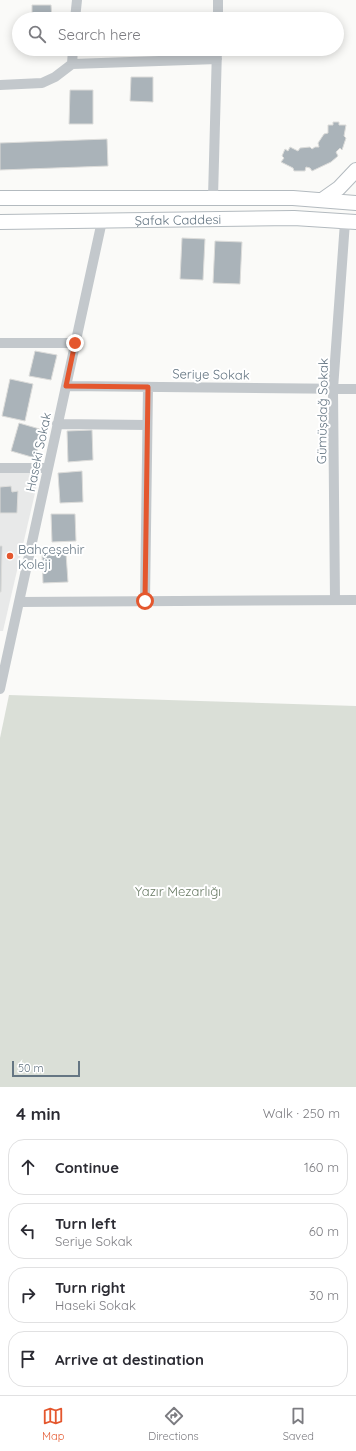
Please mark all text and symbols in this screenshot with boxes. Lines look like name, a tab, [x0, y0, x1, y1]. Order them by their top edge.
search box	[12, 12, 344, 56]
icon: search	[26, 23, 48, 45]
text: Search here	[58, 25, 141, 44]
street label: Şafak Caddesi	[135, 211, 221, 228]
route end	[66, 334, 84, 352]
street label: Gümüşdağ Sokak	[313, 358, 331, 464]
street label: Seriye Sokak	[172, 365, 250, 383]
street label: Haseki Sokak	[22, 411, 54, 493]
place label: Bahçeşehir Koleji	[18, 541, 84, 572]
marker: Bahçeşehir Koleji	[5, 551, 15, 561]
route start	[136, 592, 154, 610]
park label: Yazır Mezarlığı	[135, 883, 221, 899]
scale bar	[12, 1059, 80, 1078]
text: 50 m	[18, 1061, 44, 1075]
text: 4 min	[16, 1103, 61, 1124]
text: Walk · 250 m	[263, 1105, 340, 1121]
icon: ahead	[17, 1156, 39, 1178]
text: Continue	[55, 1158, 119, 1177]
text: 160 m	[304, 1159, 339, 1175]
text: Turn left	[55, 1214, 117, 1233]
icon: left	[17, 1220, 39, 1242]
text: 60 m	[309, 1223, 339, 1239]
text: Seriye Sokak	[55, 1233, 133, 1249]
text: Turn right	[55, 1278, 126, 1297]
icon: right	[17, 1284, 39, 1306]
text: 30 m	[309, 1287, 339, 1303]
text: Haseki Sokak	[55, 1297, 136, 1313]
icon: arrive	[17, 1348, 39, 1370]
text: Arrive at destination	[55, 1350, 204, 1369]
tab: Map	[42, 1405, 64, 1443]
tab: Directions	[148, 1405, 199, 1443]
tab: Saved	[283, 1405, 314, 1443]

